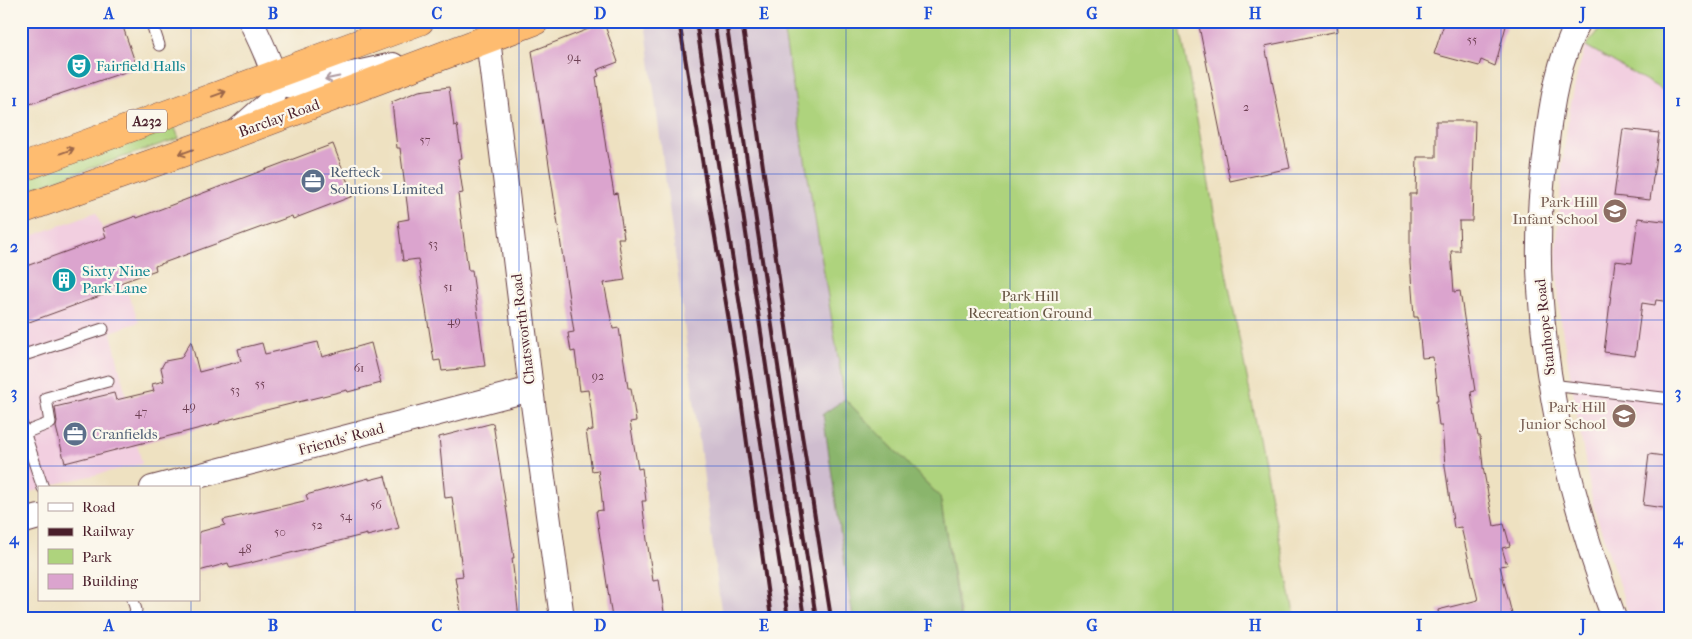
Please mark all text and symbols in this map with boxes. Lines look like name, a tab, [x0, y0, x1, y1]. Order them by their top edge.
text: A	[103, 4, 115, 23]
text: B	[268, 4, 278, 23]
text: C	[432, 4, 443, 23]
text: D	[594, 4, 606, 23]
text: E	[759, 4, 769, 23]
text: F	[923, 4, 933, 23]
text: G	[1086, 4, 1098, 23]
text: H	[1249, 4, 1262, 23]
text: I	[1416, 4, 1423, 23]
text: J	[1578, 4, 1586, 24]
house number: 55	[1467, 33, 1477, 47]
house number: 94	[567, 50, 582, 64]
theatre icon: Fairfield Halls	[66, 53, 92, 79]
place label: Fairfield Halls	[96, 57, 186, 75]
one-way arrow	[325, 74, 341, 83]
one-way arrow	[211, 89, 227, 98]
text: 1	[11, 91, 17, 110]
text: 1	[1675, 91, 1681, 110]
street label: Barclay Road	[236, 95, 323, 141]
house number: 2	[1243, 100, 1249, 114]
road number: A232	[127, 110, 167, 132]
house number: 57	[420, 133, 431, 147]
one-way arrow	[59, 146, 74, 155]
one-way arrow	[179, 148, 195, 157]
place label: Refteck Solutions Limited	[330, 163, 444, 198]
office icon: Refteck Solutions Limited	[300, 168, 326, 194]
place label: Park Hill Infant School	[1512, 193, 1598, 228]
school or university icon: Park Hill Infant School	[1602, 198, 1628, 224]
text: 2	[10, 237, 18, 256]
house number: 53	[428, 237, 438, 251]
text: 2	[1674, 237, 1682, 256]
place label: Sixty Nine Park Lane	[82, 262, 151, 297]
building icon: Sixty Nine Park Lane	[51, 267, 77, 293]
street label: Chatsworth Road	[507, 272, 539, 385]
street label: Stanhope Road	[1531, 277, 1559, 376]
house number: 51	[443, 280, 453, 294]
park label: Park Hill Recreation Ground	[968, 287, 1093, 322]
house number: 49	[447, 314, 461, 328]
house number: 61	[354, 361, 364, 375]
house number: 92	[592, 369, 604, 383]
house number: 55	[255, 377, 265, 391]
text: 3	[11, 383, 17, 403]
house number: 53	[230, 383, 240, 397]
text: 3	[1675, 383, 1681, 403]
place label: Park Hill Junior School	[1519, 398, 1606, 433]
house number: 49	[182, 399, 196, 413]
school or university icon: Park Hill Junior School	[1611, 403, 1637, 429]
house number: 47	[135, 405, 147, 419]
street label: Friends' Road	[296, 419, 387, 459]
office icon: Cranfields	[62, 421, 88, 447]
place label: Cranfields	[92, 425, 158, 443]
legend	[38, 486, 200, 602]
text: Road	[82, 498, 116, 516]
house number: 56	[370, 498, 382, 512]
house number: 54	[340, 509, 353, 523]
house number: 52	[311, 518, 323, 532]
text: Railway	[82, 522, 135, 540]
house number: 50	[274, 525, 286, 539]
text: 4	[8, 529, 20, 549]
text: 4	[1672, 529, 1684, 549]
house number: 48	[238, 542, 252, 556]
text: Park	[82, 548, 112, 566]
text: Building	[82, 572, 139, 590]
text: A	[103, 616, 115, 635]
text: B	[268, 616, 278, 635]
text: C	[432, 616, 443, 635]
text: D	[594, 616, 606, 635]
text: E	[759, 616, 769, 635]
text: F	[923, 616, 933, 635]
text: G	[1086, 616, 1098, 635]
text: H	[1249, 616, 1262, 635]
text: I	[1416, 616, 1423, 635]
text: J	[1578, 616, 1586, 636]

